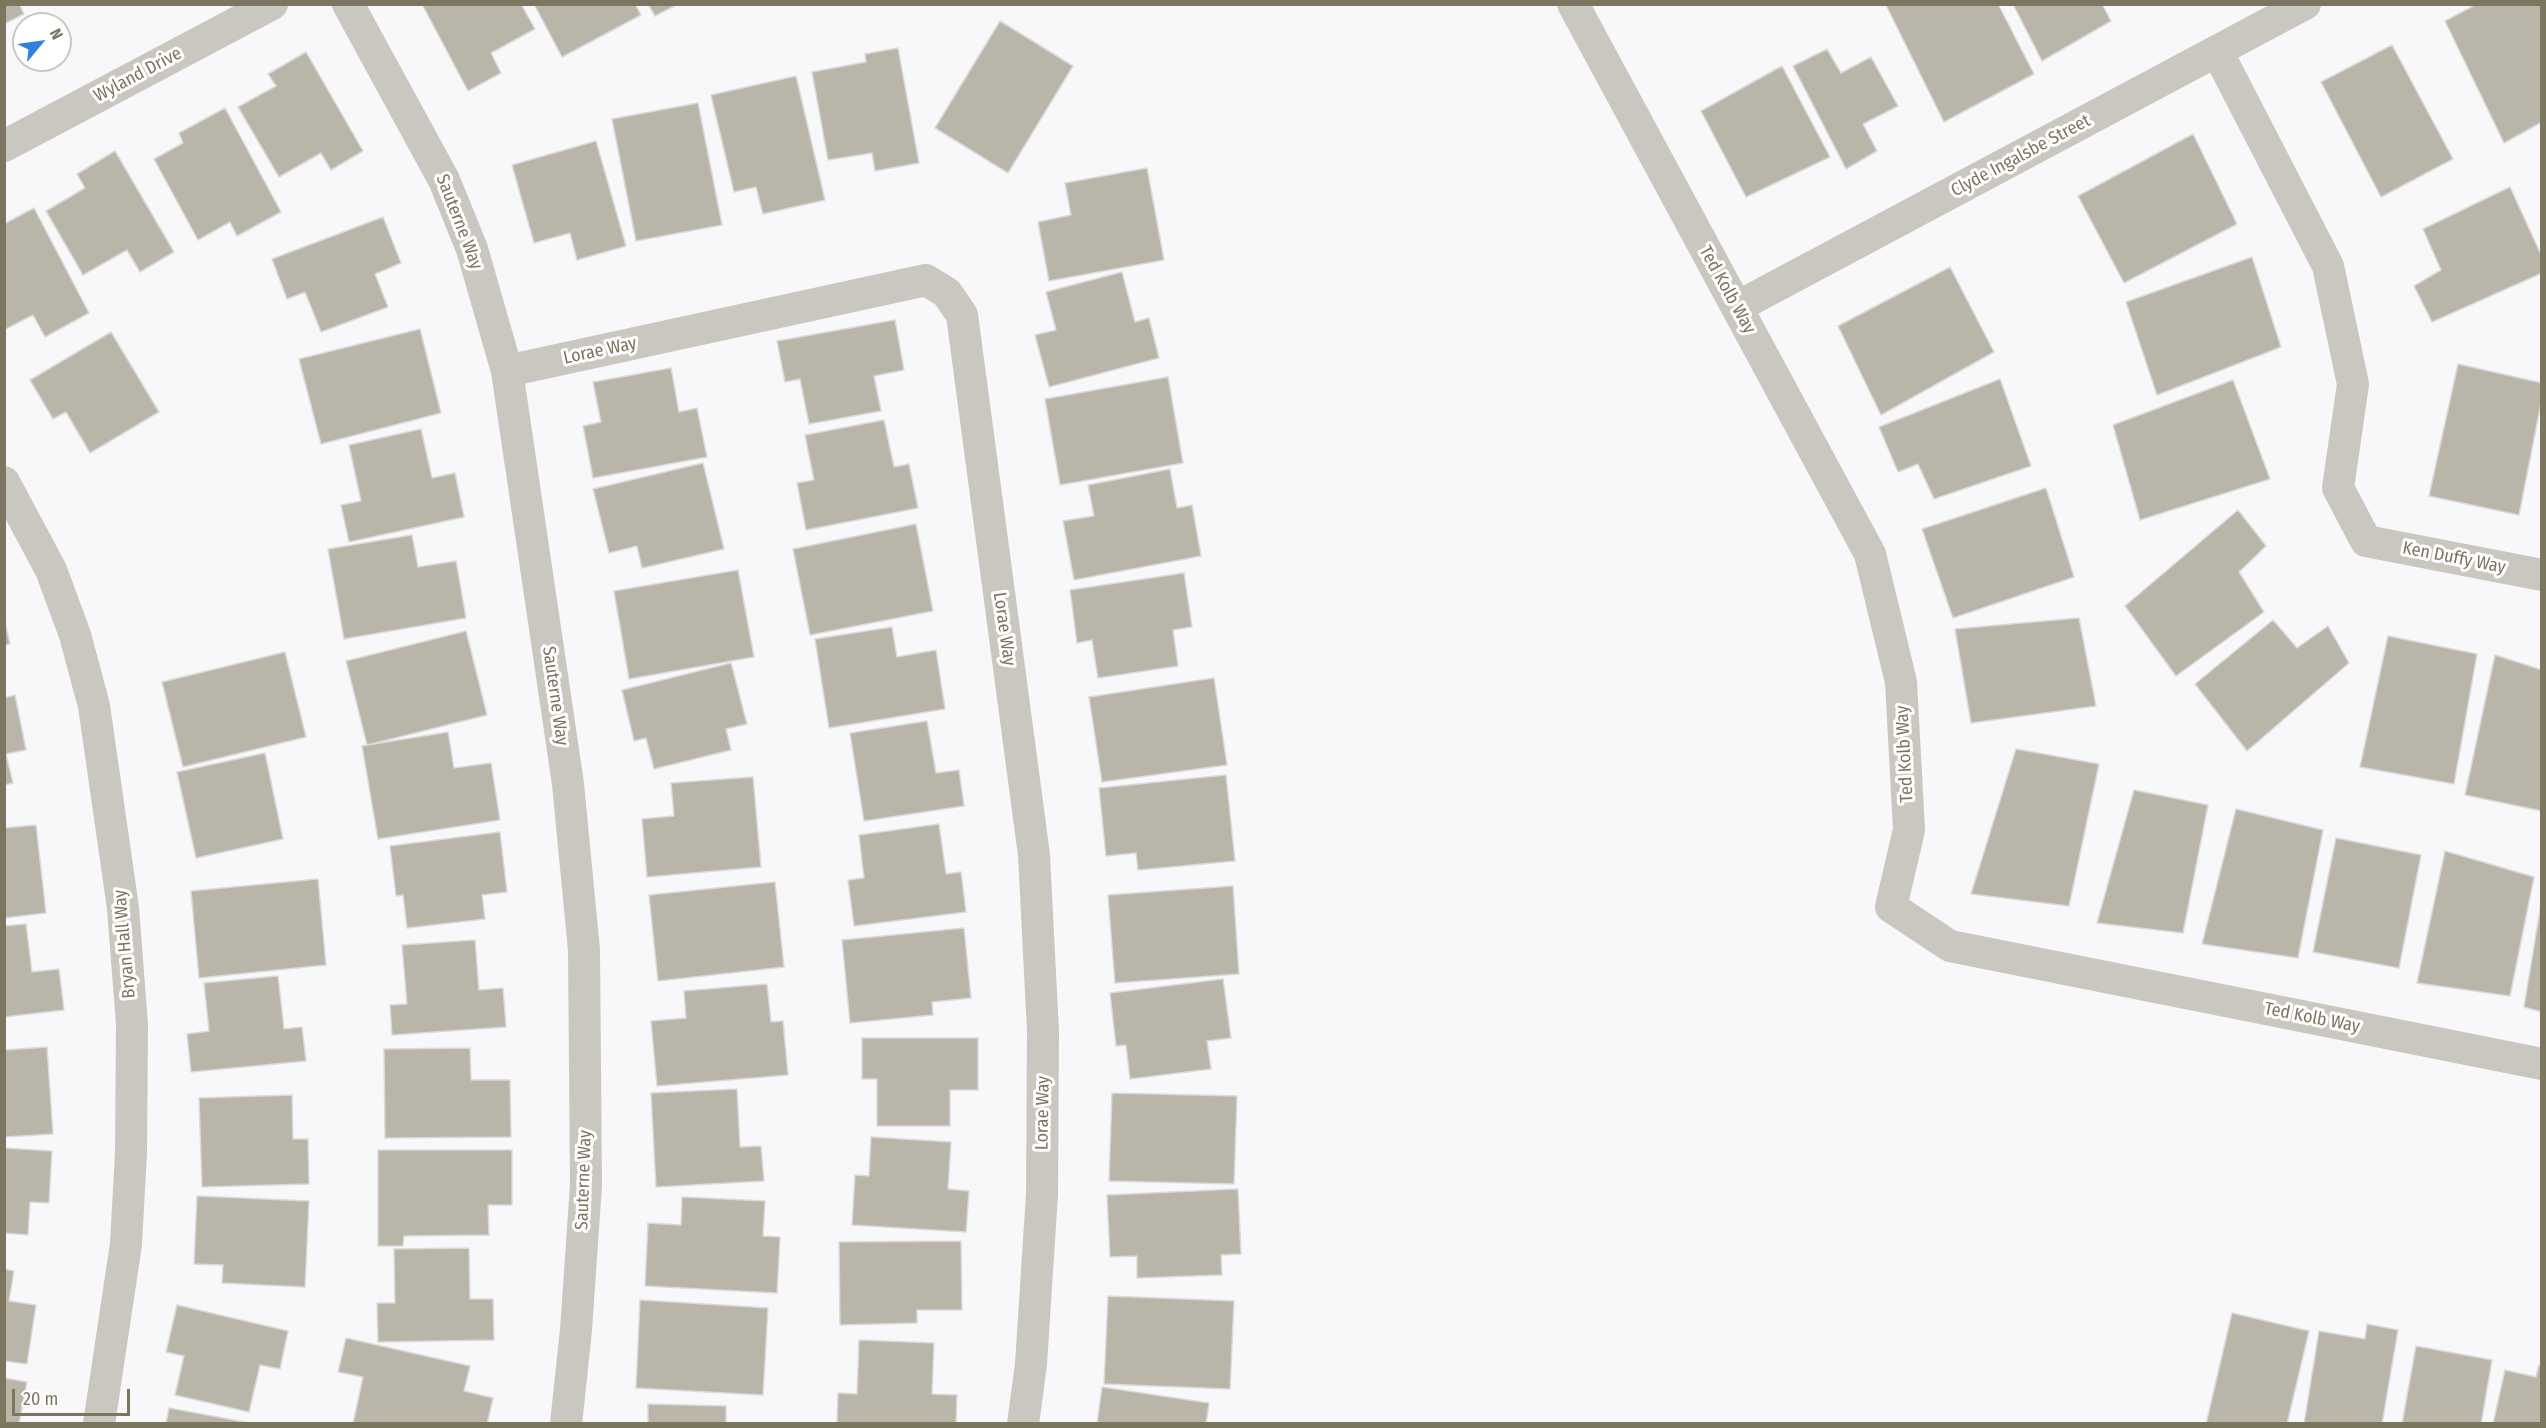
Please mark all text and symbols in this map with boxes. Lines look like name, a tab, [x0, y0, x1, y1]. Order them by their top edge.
north arrow	[12, 12, 72, 72]
text: N	[46, 25, 67, 43]
street label: Wyland Drive	[90, 43, 186, 107]
street label: Clyde Ingalsbe Street	[1948, 110, 2094, 202]
street label: Sauterne Way	[431, 171, 487, 273]
street label: Ted Kolb Way	[1694, 242, 1760, 338]
street label: Lorae Way	[561, 333, 639, 369]
street label: Ken Duffy Way	[2401, 537, 2507, 579]
street label: Lorae Way	[988, 591, 1020, 667]
street label: Sauterne Way	[537, 645, 573, 747]
street label: Ted Kolb Way	[1892, 705, 1918, 803]
street label: Bryan Hall Way	[109, 889, 141, 999]
street label: Ted Kolb Way	[2262, 998, 2362, 1038]
street label: Lorae Way	[1032, 1076, 1054, 1150]
street label: Sauterne Way	[571, 1130, 597, 1230]
scale bar	[15, 1377, 134, 1415]
text: 20 m	[23, 1388, 58, 1410]

